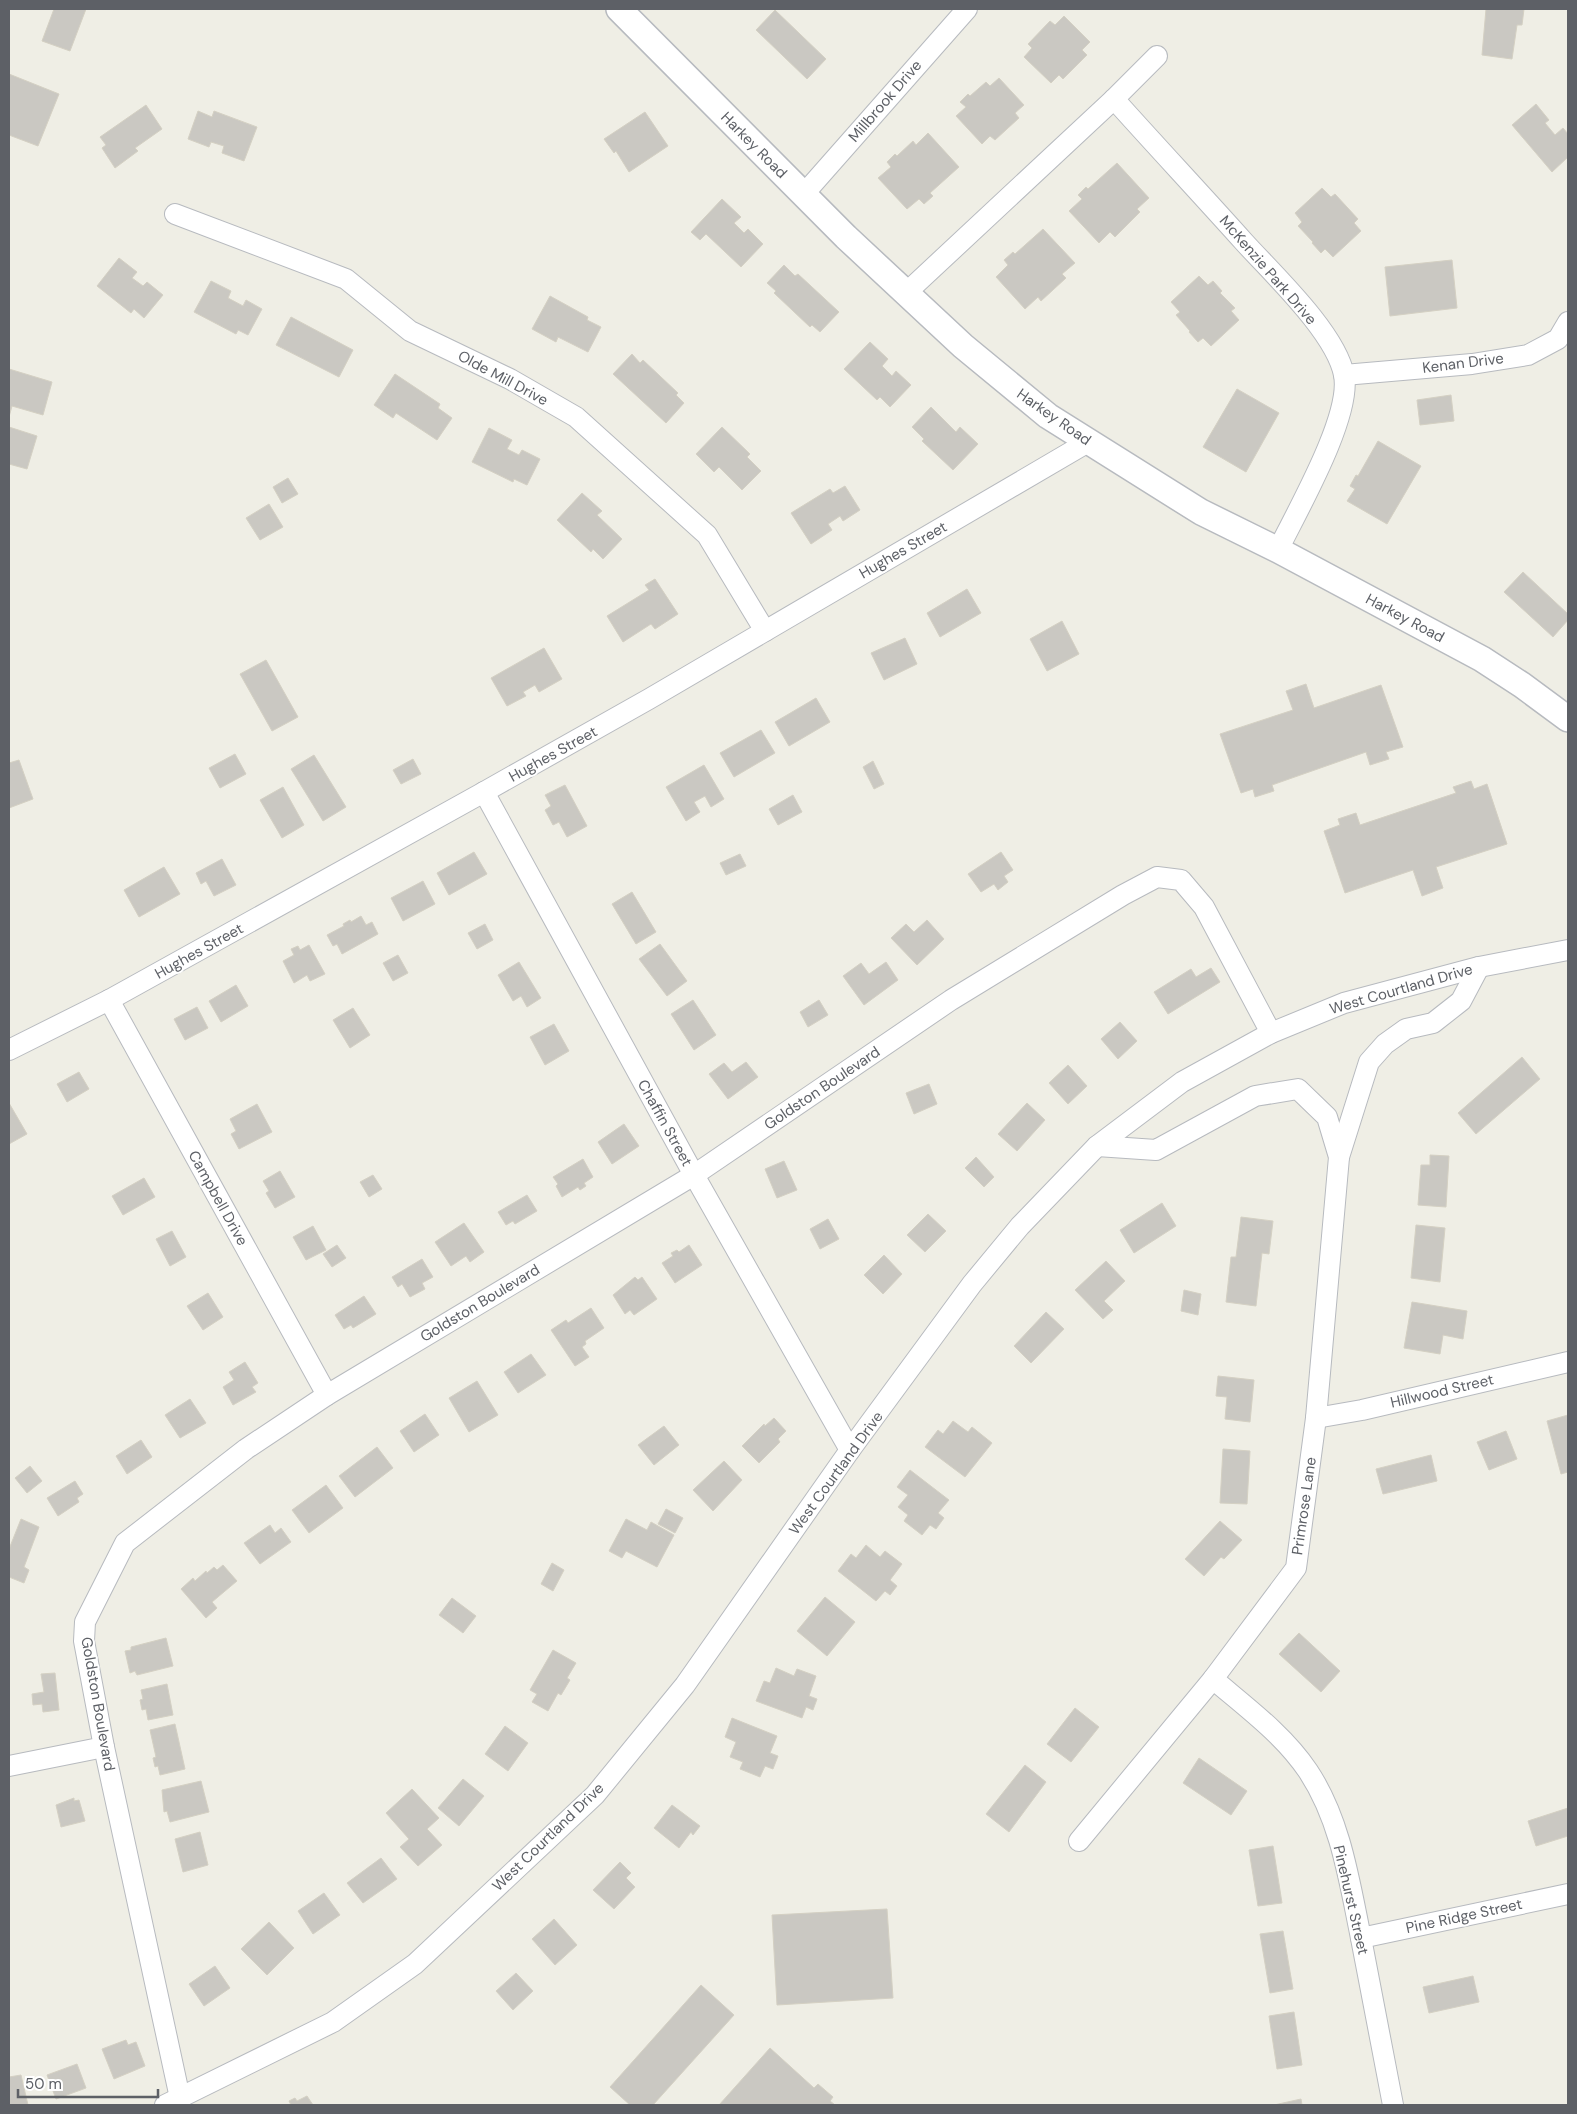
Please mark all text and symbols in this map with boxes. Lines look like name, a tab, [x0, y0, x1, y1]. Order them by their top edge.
street label: Millbrook Drive	[844, 56, 926, 146]
street label: Harkey Road	[716, 107, 792, 183]
street label: McKenzie Park Drive	[1215, 211, 1321, 329]
street label: Olde Mill Drive	[454, 346, 552, 410]
street label: Kenan Drive	[1421, 348, 1505, 378]
street label: Harkey Road	[1013, 384, 1095, 450]
street label: Hughes Street	[855, 517, 951, 583]
street label: Harkey Road	[1362, 589, 1448, 647]
street label: Hughes Street	[505, 721, 601, 787]
street label: Hughes Street	[151, 918, 247, 984]
street label: West Courtland Drive	[1327, 959, 1475, 1019]
street label: Goldston Boulevard	[760, 1042, 884, 1134]
street label: Chaffin Street	[633, 1076, 697, 1170]
street label: Campbell Drive	[184, 1147, 252, 1249]
street label: Goldston Boulevard	[417, 1259, 543, 1347]
street label: Hillwood Street	[1388, 1369, 1496, 1413]
street label: West Courtland Drive	[784, 1407, 888, 1539]
street label: Primrose Lane	[1287, 1456, 1321, 1556]
street label: Goldston Boulevard	[76, 1635, 120, 1773]
street label: West Courtland Drive	[488, 1778, 608, 1896]
street label: Pinehurst Street	[1329, 1843, 1373, 1957]
street label: Pine Ridge Street	[1404, 1894, 1524, 1938]
scale bar	[18, 2066, 158, 2098]
text: 50 m	[25, 2074, 62, 2094]

